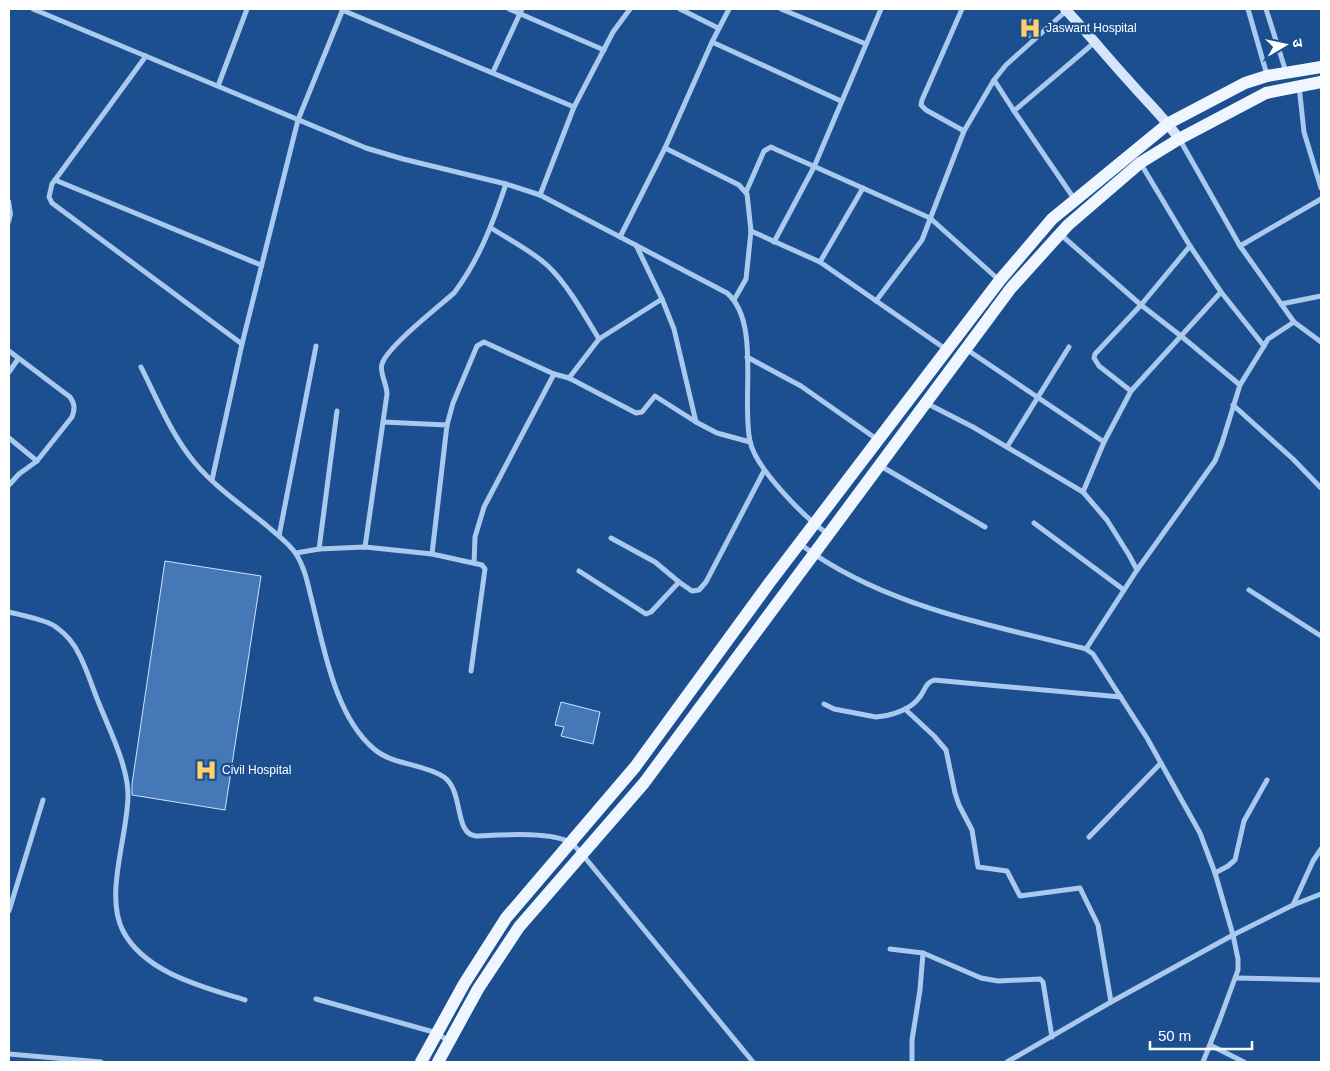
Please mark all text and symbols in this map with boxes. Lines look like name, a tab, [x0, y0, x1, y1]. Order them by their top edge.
hospital icon: Jaswant Hospital	[1017, 15, 1043, 41]
north arrow	[1260, 20, 1310, 70]
place label: Jaswant Hospital	[1046, 21, 1137, 35]
text: उ	[1289, 38, 1307, 49]
hospital icon: Civil Hospital	[193, 757, 219, 783]
place label: Civil Hospital	[222, 763, 291, 777]
scale bar	[1150, 1018, 1252, 1050]
text: 50 m	[1158, 1027, 1191, 1044]

